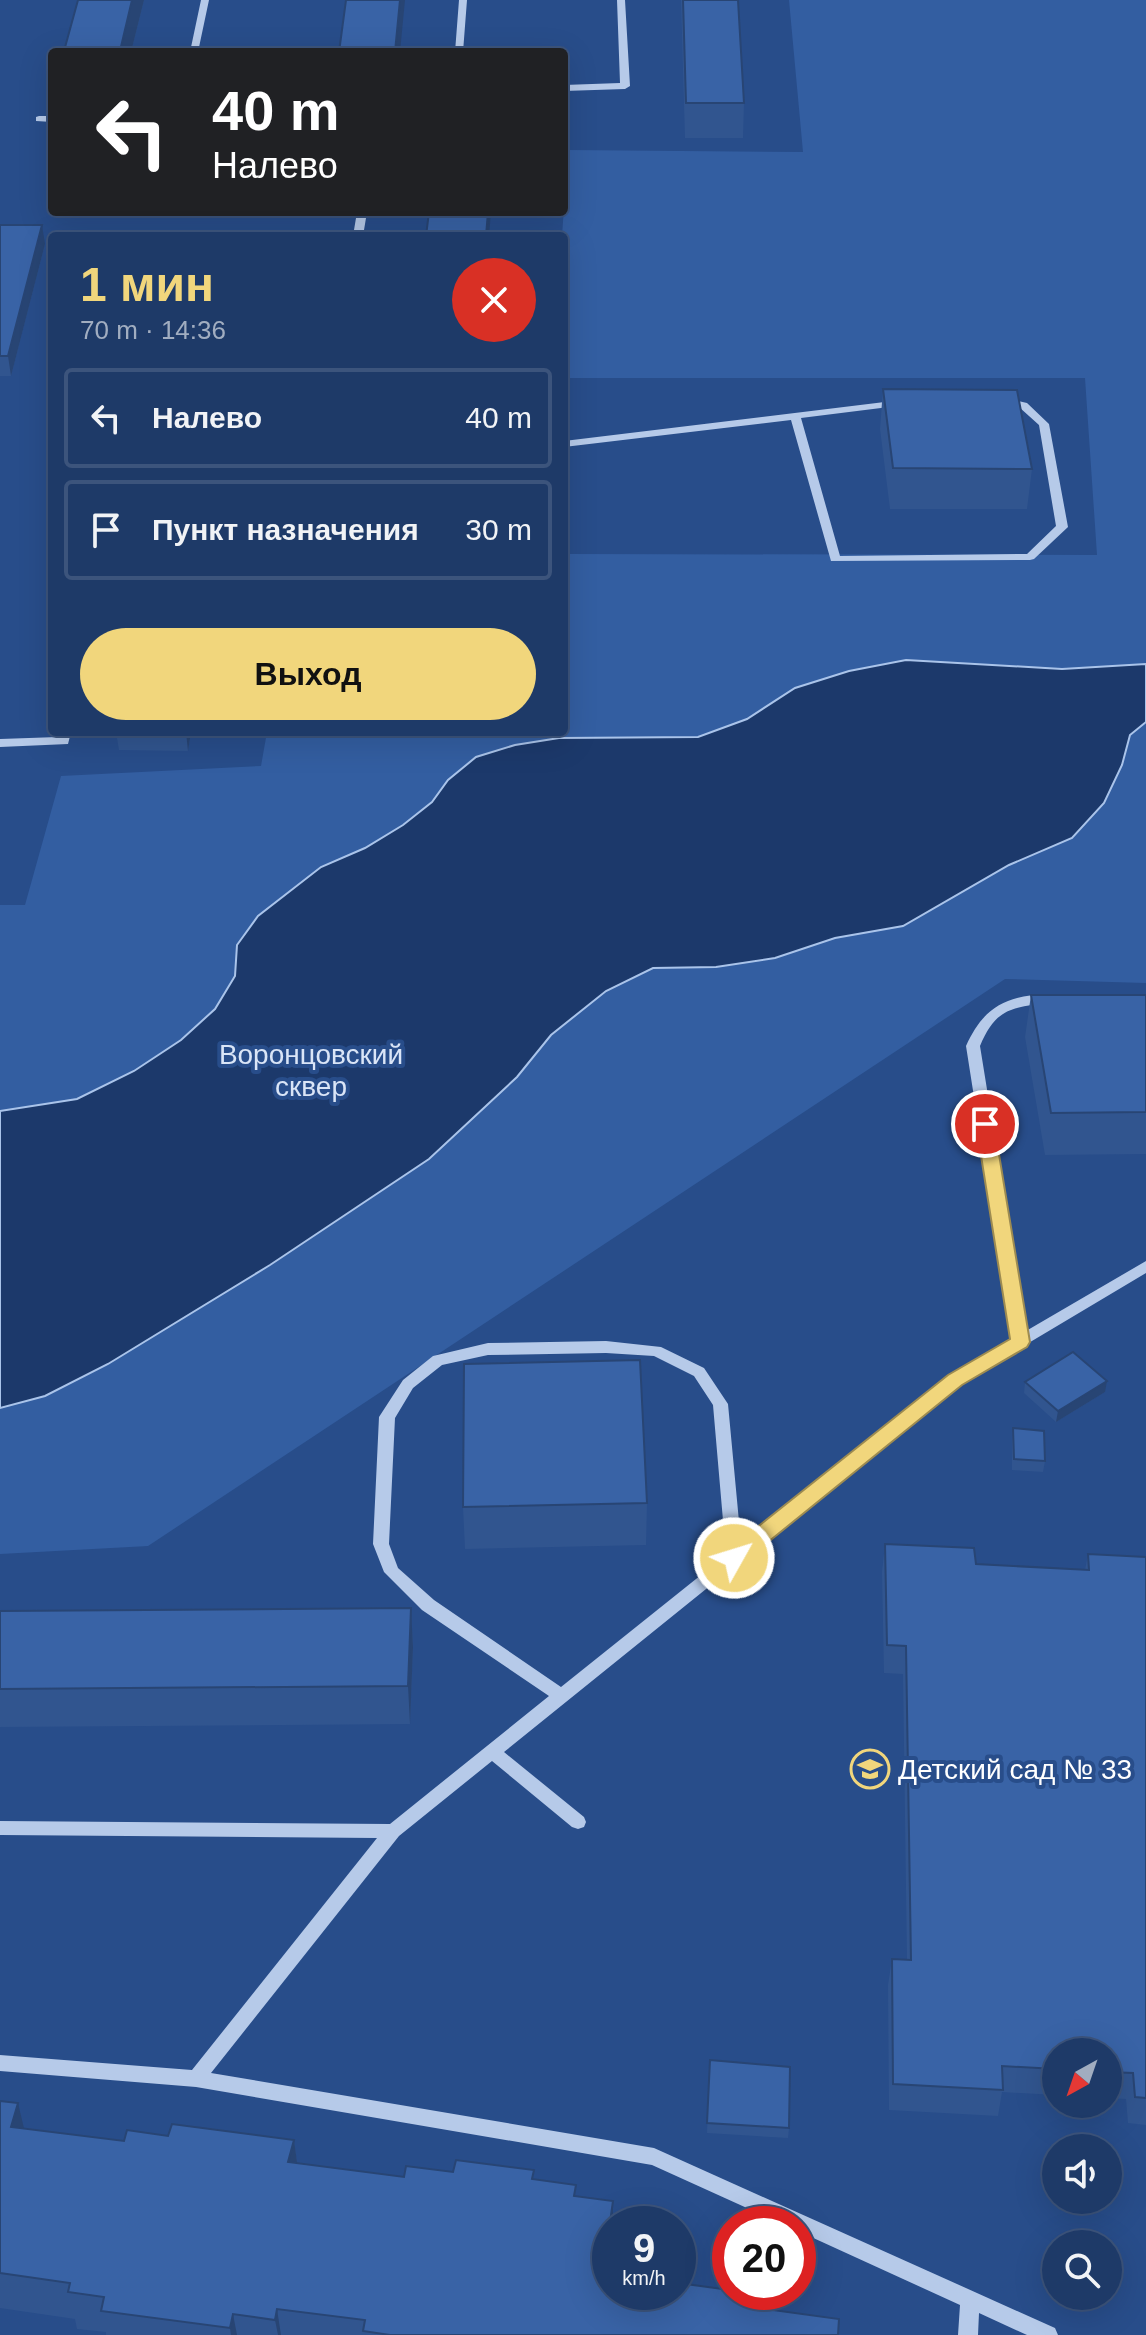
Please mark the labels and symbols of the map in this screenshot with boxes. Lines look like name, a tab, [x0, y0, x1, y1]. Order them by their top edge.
park label: Воронцовский сквер	[219, 1039, 403, 1102]
pin	[951, 1090, 1019, 1158]
position arrow	[692, 1516, 776, 1600]
school or university icon: Детский сад № 33	[849, 1748, 891, 1790]
place label: Детский сад № 33	[898, 1754, 1132, 1785]
north arrow	[1042, 2038, 1122, 2118]
speed limit sign: 20	[712, 2206, 816, 2310]

